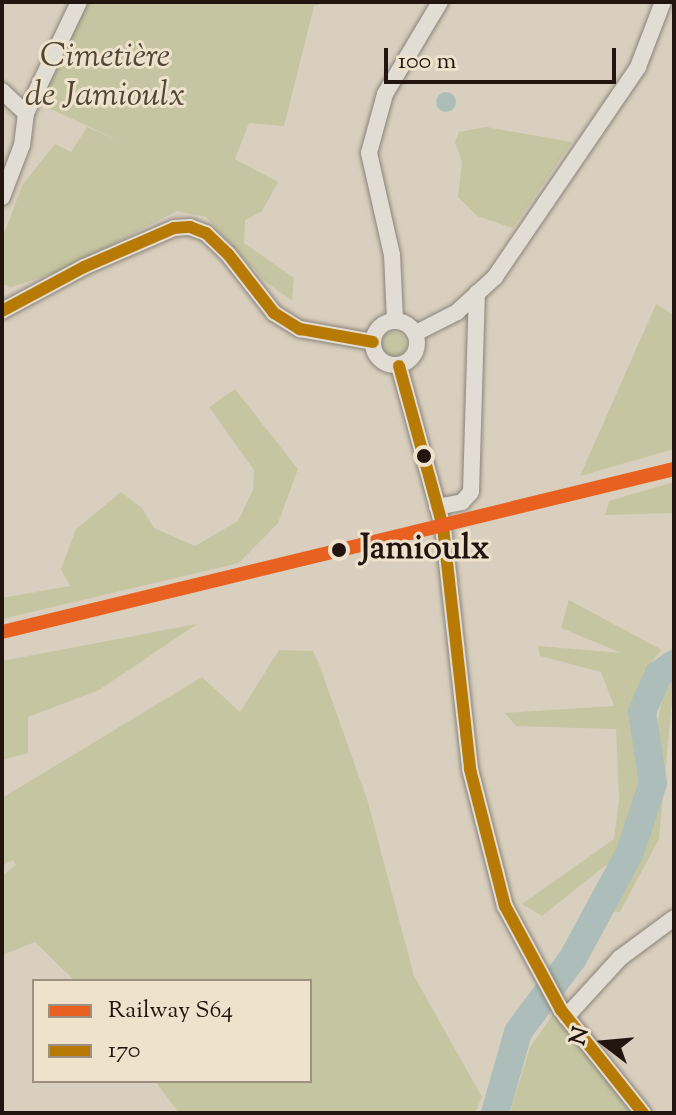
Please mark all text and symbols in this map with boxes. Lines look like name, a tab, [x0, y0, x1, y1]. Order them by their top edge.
scale bar	[388, 32, 620, 82]
park label: Cimetière de Jamioulx	[25, 37, 185, 116]
text: 100 m	[398, 45, 456, 79]
unlabelled marker	[416, 448, 432, 464]
place label: Jamioulx	[360, 530, 489, 570]
marker: Jamioulx	[325, 536, 353, 564]
legend	[32, 979, 312, 1083]
text: Railway S64	[108, 994, 233, 1028]
north arrow	[564, 1003, 644, 1083]
text: N	[563, 1024, 599, 1049]
text: 170	[108, 1034, 140, 1068]

